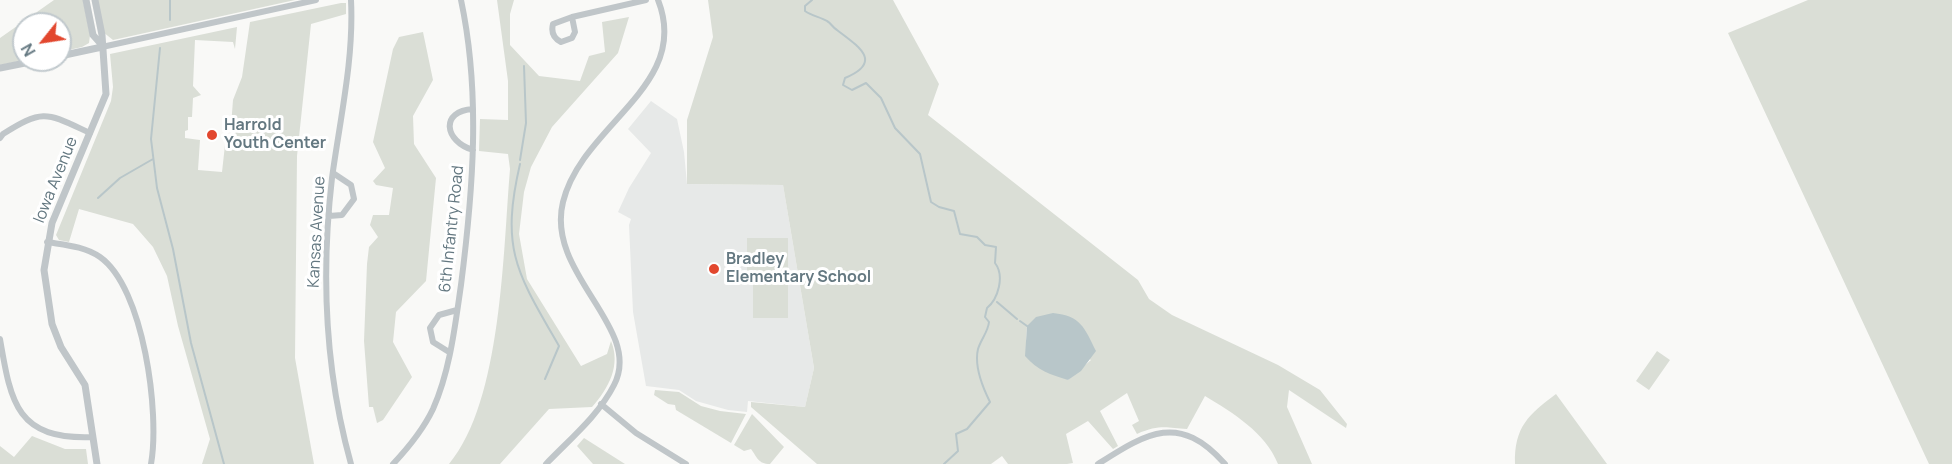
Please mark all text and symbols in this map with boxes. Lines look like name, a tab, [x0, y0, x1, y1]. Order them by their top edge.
north arrow	[12, 12, 72, 72]
text: N	[16, 40, 41, 60]
place label: Harrold Youth Center	[224, 116, 326, 154]
marker: Harrold Youth Center	[205, 128, 219, 142]
street label: Iowa Avenue	[30, 134, 82, 226]
street label: 6th Infantry Road	[436, 164, 468, 294]
street label: Kansas Avenue	[304, 176, 330, 288]
place label: Bradley Elementary School	[726, 250, 871, 288]
marker: Bradley Elementary School	[707, 262, 721, 276]

